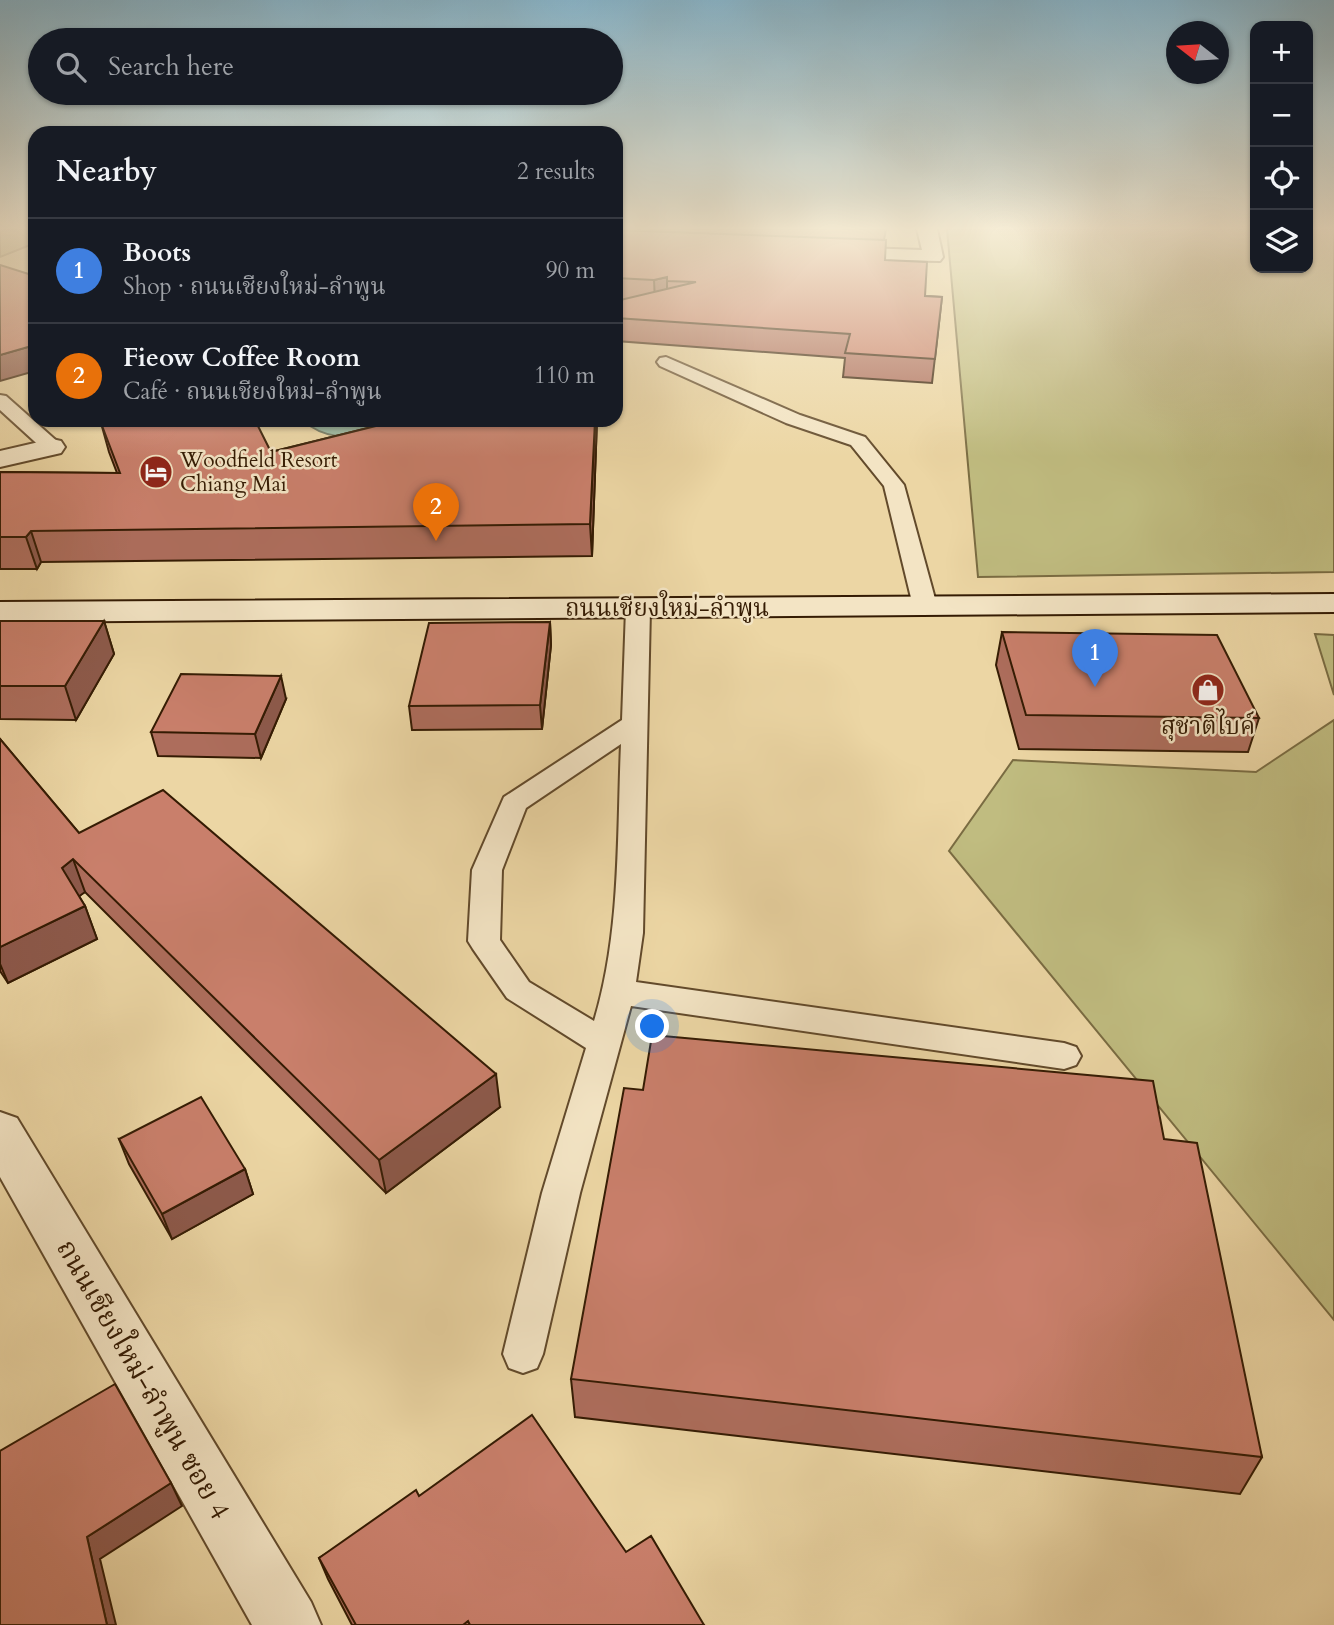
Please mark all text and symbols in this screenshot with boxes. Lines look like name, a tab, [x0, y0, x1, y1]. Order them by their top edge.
north arrow	[1166, 21, 1229, 84]
map controls	[1250, 21, 1313, 273]
button: +	[1250, 21, 1313, 84]
search box	[28, 28, 623, 105]
icon: search	[52, 48, 90, 86]
text: Search here	[108, 49, 234, 84]
button: −	[1250, 84, 1313, 147]
button: locate	[1250, 147, 1313, 210]
text: Nearby	[56, 151, 157, 192]
text: 2 results	[517, 156, 595, 187]
button: layers	[1250, 210, 1313, 273]
text: Boots	[123, 235, 191, 270]
text: 1	[73, 255, 85, 286]
text: 90 m	[546, 255, 595, 286]
text: Shop · ถนนเชียงใหม่-ลำพูน	[123, 271, 386, 302]
text: Fieow Coffee Room	[123, 340, 360, 375]
text: 2	[73, 360, 85, 391]
text: 110 m	[534, 360, 595, 391]
text: Café · ถนนเชียงใหม่-ลำพูน	[123, 376, 382, 407]
place label: Woodfield Resort Chiang Mai	[179, 446, 338, 499]
hotel icon: Woodfield Resort Chiang Mai	[137, 453, 175, 491]
pin: 2	[413, 483, 459, 541]
street label: ถนนเชียงใหม่-ลำพูน	[565, 590, 769, 625]
pin: 1	[1072, 629, 1118, 687]
shop icon: สุชาติไบค์	[1189, 671, 1227, 709]
place label: สุชาติไบค์	[1161, 708, 1255, 743]
your location	[635, 1009, 669, 1043]
street label: ถนนเชียงใหม่-ลำพูน ซอย 4	[47, 1232, 240, 1526]

